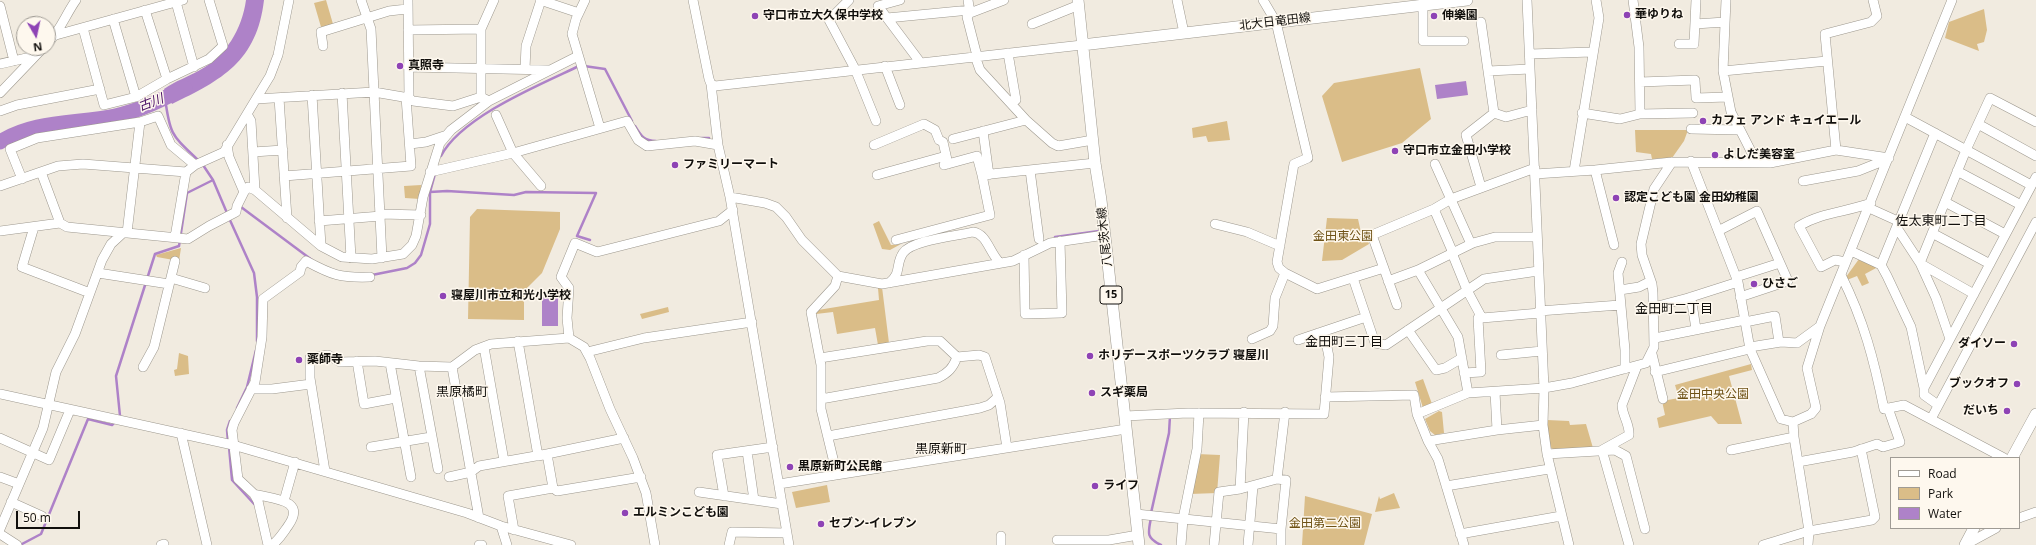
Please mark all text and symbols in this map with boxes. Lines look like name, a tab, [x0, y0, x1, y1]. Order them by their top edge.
place label: 華ゆりね	[1635, 8, 1683, 22]
place label: 守口市立大久保中学校	[763, 9, 883, 23]
place label: 伸樂園	[1442, 9, 1478, 23]
street label: 北大日竜田線	[1238, 10, 1312, 34]
marker: 華ゆりね	[1622, 10, 1632, 20]
marker: 守口市立大久保中学校	[750, 11, 760, 21]
marker: 伸樂園	[1429, 11, 1439, 21]
north arrow	[16, 16, 56, 56]
text: N	[32, 39, 43, 55]
place label: 真照寺	[408, 59, 444, 73]
marker: 真照寺	[395, 61, 405, 71]
water label: 古川	[136, 91, 166, 115]
place label: カフェ アンド キュイエール	[1711, 114, 1861, 128]
marker: カフェ アンド キュイエール	[1698, 116, 1708, 126]
place label: 守口市立金田小学校	[1403, 144, 1511, 158]
marker: 守口市立金田小学校	[1390, 146, 1400, 156]
place label: よしだ美容室	[1723, 148, 1795, 162]
marker: よしだ美容室	[1710, 150, 1720, 160]
place label: ファミリーマート	[683, 158, 779, 172]
marker: ファミリーマート	[670, 160, 680, 170]
place label: 認定こども園 金田幼稚園	[1624, 191, 1759, 205]
marker: 認定こども園 金田幼稚園	[1611, 193, 1621, 203]
street label: 八尾茨木線	[1095, 206, 1115, 268]
district label: 佐太東町二丁目	[1896, 213, 1986, 229]
park label: 金田東公園	[1313, 230, 1373, 244]
place label: ひさご	[1762, 277, 1798, 291]
marker: ひさご	[1749, 279, 1759, 289]
road number: 15	[1100, 286, 1122, 304]
place label: 寝屋川市立和光小学校	[451, 289, 571, 303]
marker: 寝屋川市立和光小学校	[438, 291, 448, 301]
district label: 金田町二丁目	[1635, 301, 1713, 317]
district label: 金田町三丁目	[1305, 334, 1383, 350]
place label: ダイソー	[1958, 337, 2006, 351]
marker: ダイソー	[2009, 339, 2019, 349]
place label: ホリデースポーツクラブ 寝屋川	[1098, 349, 1269, 363]
marker: ホリデースポーツクラブ 寝屋川	[1085, 351, 1095, 361]
place label: 薬師寺	[307, 353, 343, 367]
marker: 薬師寺	[294, 355, 304, 365]
place label: ブックオフ	[1949, 377, 2009, 391]
marker: ブックオフ	[2012, 379, 2022, 389]
district label: 黒原橘町	[436, 384, 488, 400]
place label: スギ薬局	[1100, 386, 1148, 400]
marker: スギ薬局	[1087, 388, 1097, 398]
park label: 金田中央公園	[1677, 388, 1749, 402]
place label: だいち	[1963, 404, 1999, 418]
marker: だいち	[2002, 406, 2012, 416]
district label: 黒原新町	[915, 441, 967, 457]
legend	[1890, 457, 2020, 529]
place label: 黒原新町公民館	[798, 460, 882, 474]
marker: 黒原新町公民館	[785, 462, 795, 472]
text: Road	[1928, 465, 1957, 482]
place label: ライフ	[1103, 479, 1139, 493]
marker: ライフ	[1090, 481, 1100, 491]
text: Park	[1928, 485, 1953, 502]
scale bar	[18, 503, 82, 529]
text: Water	[1928, 505, 1962, 522]
place label: エルミンこども園	[633, 506, 729, 520]
marker: エルミンこども園	[620, 508, 630, 518]
text: 50 m	[23, 509, 51, 526]
place label: セブン-イレブン	[829, 517, 917, 531]
park label: 金田第二公園	[1289, 517, 1361, 531]
marker: セブン-イレブン	[816, 519, 826, 529]

